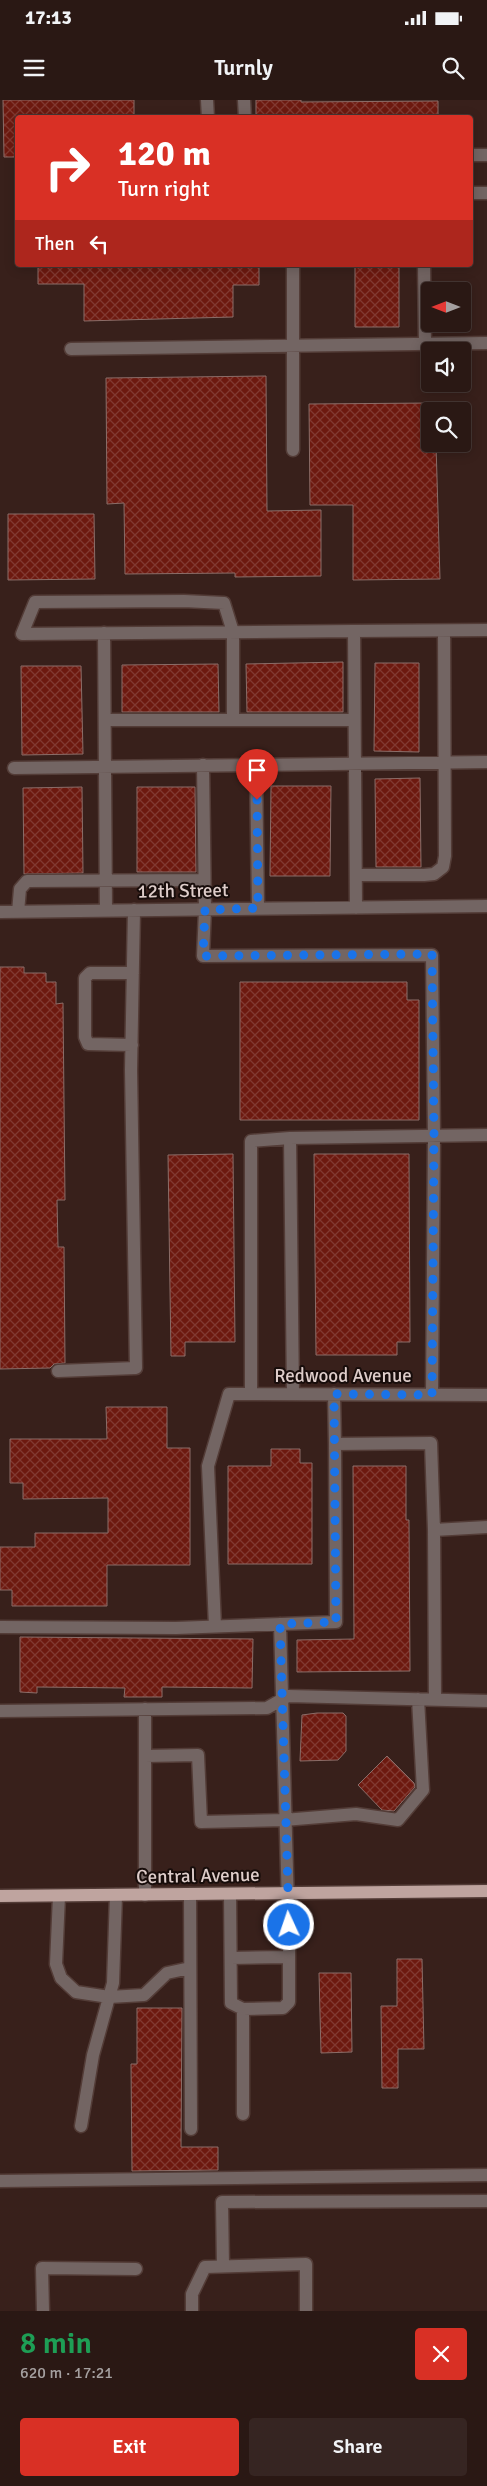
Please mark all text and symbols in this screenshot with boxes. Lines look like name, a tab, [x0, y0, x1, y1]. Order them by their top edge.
text: 17:13	[25, 6, 72, 30]
icon: menu	[20, 54, 48, 82]
text: Turnly	[214, 54, 273, 81]
icon: search	[439, 54, 467, 82]
text: 120 m	[118, 132, 211, 175]
icon: right	[35, 135, 100, 200]
text: Turn right	[118, 175, 210, 202]
icon: left	[85, 230, 113, 258]
text: Then	[35, 232, 75, 256]
north arrow	[421, 282, 471, 332]
map controls	[421, 282, 471, 452]
button: sound	[421, 342, 471, 392]
button: search	[421, 402, 471, 452]
pin	[236, 749, 278, 800]
icon: arrive	[243, 756, 271, 784]
street label: 12th Street	[137, 878, 229, 904]
street label: Redwood Avenue	[274, 1364, 412, 1388]
street label: Central Avenue	[136, 1863, 260, 1889]
position arrow	[262, 1898, 314, 1950]
text: 8 min	[20, 2325, 92, 2362]
button: close	[415, 2328, 467, 2380]
text: 620 m · 17:21	[20, 2363, 113, 2383]
button: Exit	[20, 2418, 239, 2476]
button: Share	[249, 2418, 467, 2476]

